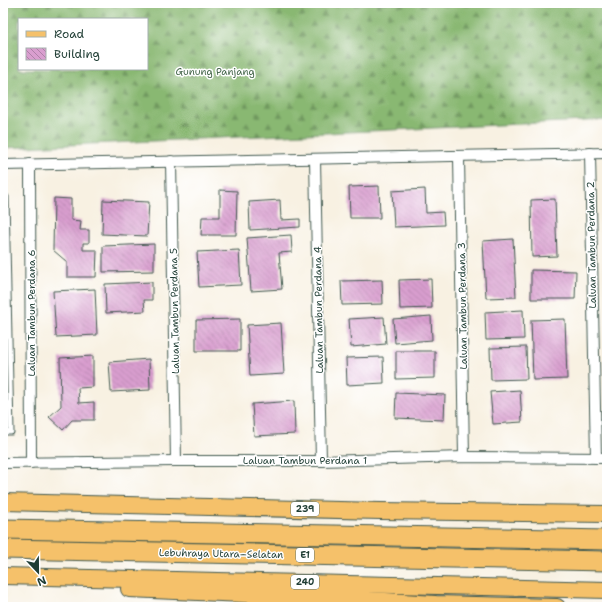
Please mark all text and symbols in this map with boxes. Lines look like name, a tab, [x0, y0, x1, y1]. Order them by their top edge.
legend	[18, 18, 148, 70]
text: Road	[54, 26, 85, 42]
text: Building	[54, 46, 100, 62]
park label: Gunung Panjang	[175, 65, 255, 78]
street label: Laluan Tambun Perdana 2	[584, 181, 599, 309]
street label: Laluan Tambun Perdana 3	[455, 242, 470, 370]
street label: Laluan Tambun Perdana 4	[311, 246, 326, 374]
street label: Laluan Tambun Perdana 5	[167, 248, 182, 374]
street label: Laluan Tambun Perdana 6	[25, 249, 38, 377]
street label: Laluan Tambun Perdana 1	[243, 454, 367, 467]
road number: 239	[291, 502, 319, 516]
street label: Lebuhraya Utara–Selatan	[159, 546, 283, 561]
road number: E1	[296, 548, 314, 562]
north arrow	[18, 552, 58, 592]
text: N	[34, 572, 48, 590]
road number: 240	[291, 575, 319, 589]

